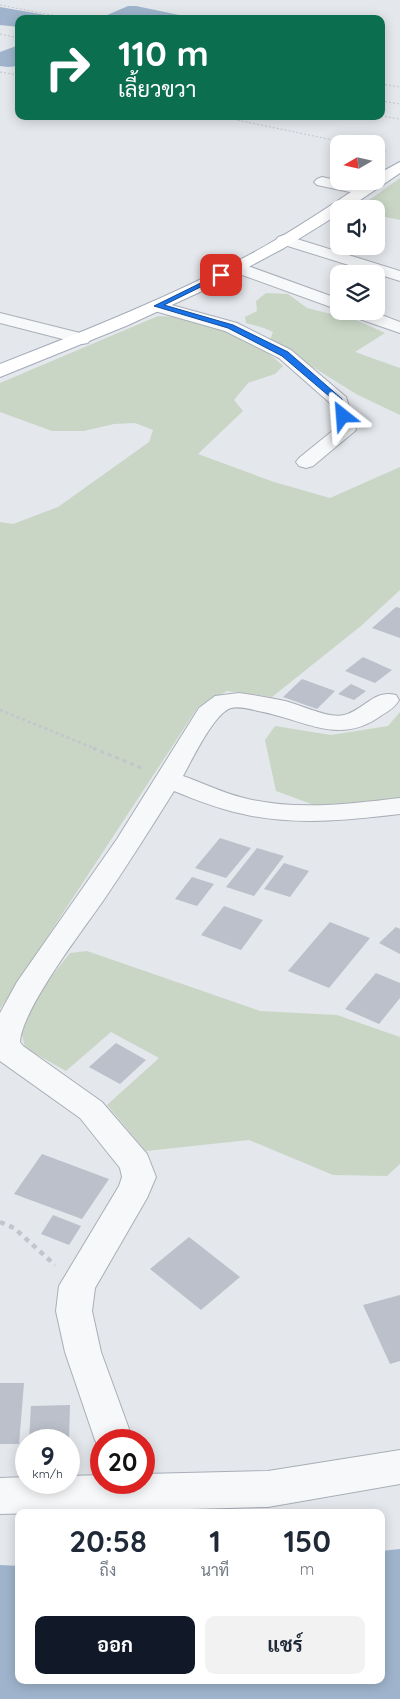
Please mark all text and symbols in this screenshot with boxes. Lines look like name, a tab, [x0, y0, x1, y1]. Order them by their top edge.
text: 110 m	[118, 31, 209, 75]
icon: right	[35, 35, 100, 100]
text: เลี้ยวขวา	[118, 75, 196, 103]
north arrow	[330, 135, 385, 190]
map controls	[330, 135, 385, 320]
button: sound	[330, 200, 385, 255]
pin	[200, 254, 242, 296]
icon: arrive	[207, 261, 235, 289]
button: layers	[330, 265, 385, 320]
position arrow	[316, 389, 368, 441]
speed limit sign: 20	[90, 1429, 155, 1494]
text: 9	[40, 1440, 55, 1471]
text: km/h	[32, 1466, 63, 1481]
text: 20:58	[69, 1522, 147, 1560]
text: 1	[209, 1522, 221, 1560]
text: 150	[283, 1522, 331, 1560]
text: m	[300, 1559, 314, 1579]
text: ถึง	[100, 1560, 116, 1580]
text: นาที	[201, 1560, 229, 1580]
button: ออก	[35, 1616, 195, 1674]
button: แชร์	[205, 1616, 365, 1674]

